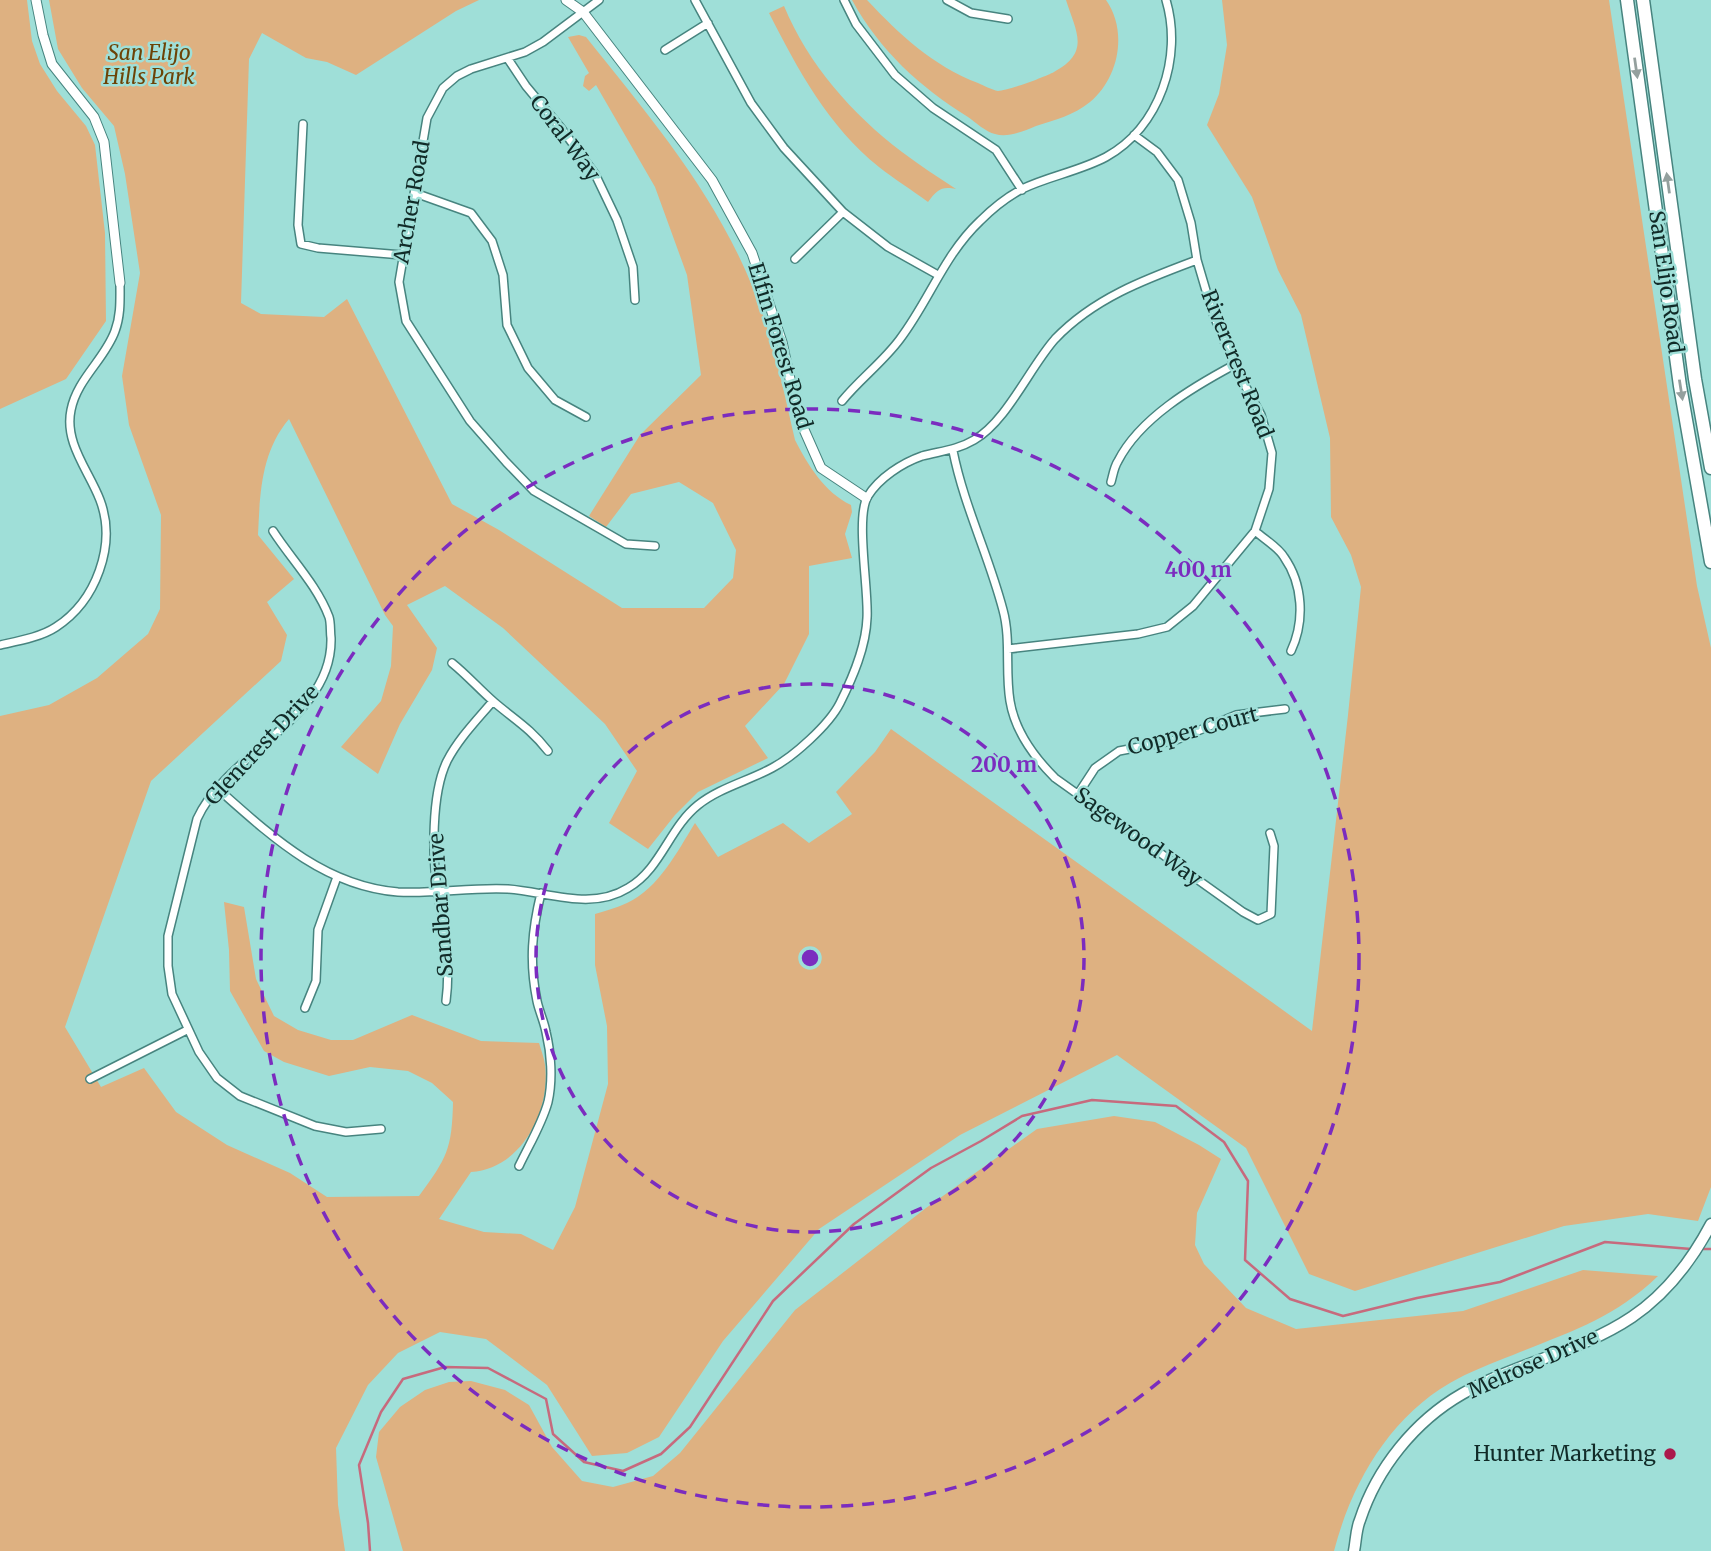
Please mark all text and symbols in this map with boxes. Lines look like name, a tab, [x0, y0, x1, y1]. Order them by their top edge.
park label: San Elijo Hills Park	[102, 39, 195, 90]
one-way arrow	[1631, 57, 1642, 79]
street label: Coral Way	[524, 89, 607, 187]
street label: Archer Road	[387, 138, 436, 266]
one-way arrow	[1663, 171, 1674, 193]
street label: San Elijo Road	[1643, 209, 1690, 355]
street label: Elfin Forest Road	[742, 259, 819, 433]
street label: Rivercrest Road	[1195, 286, 1280, 442]
one-way arrow	[1676, 379, 1687, 401]
text: 400 m	[1164, 556, 1232, 583]
street label: Glencrest Drive	[199, 679, 324, 811]
street label: Copper Court	[1125, 700, 1261, 761]
text: 200 m	[971, 751, 1037, 778]
street label: Sagewood Way	[1069, 781, 1208, 893]
street label: Sandbar Drive	[422, 832, 459, 978]
centre of rings	[798, 946, 822, 970]
street label: Melrose Drive	[1463, 1323, 1602, 1404]
place label: Hunter Marketing	[1473, 1440, 1656, 1467]
marker: Hunter Marketing	[1662, 1446, 1678, 1462]

